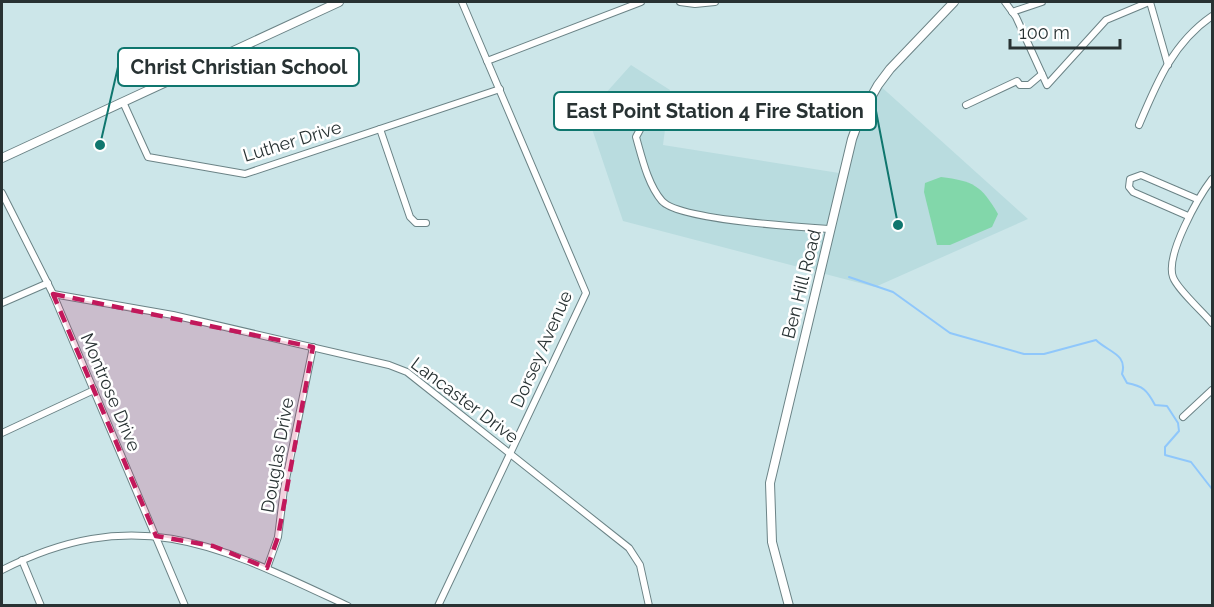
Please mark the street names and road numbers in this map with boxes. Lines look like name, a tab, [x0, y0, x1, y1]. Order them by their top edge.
street label: Luther Drive	[240, 116, 344, 166]
street label: Ben Hill Road	[777, 227, 825, 341]
street label: Dorsey Avenue	[506, 287, 576, 411]
street label: Montrose Drive	[77, 330, 146, 455]
street label: Lancaster Drive	[407, 353, 523, 447]
street label: Douglas Drive	[257, 395, 298, 514]

